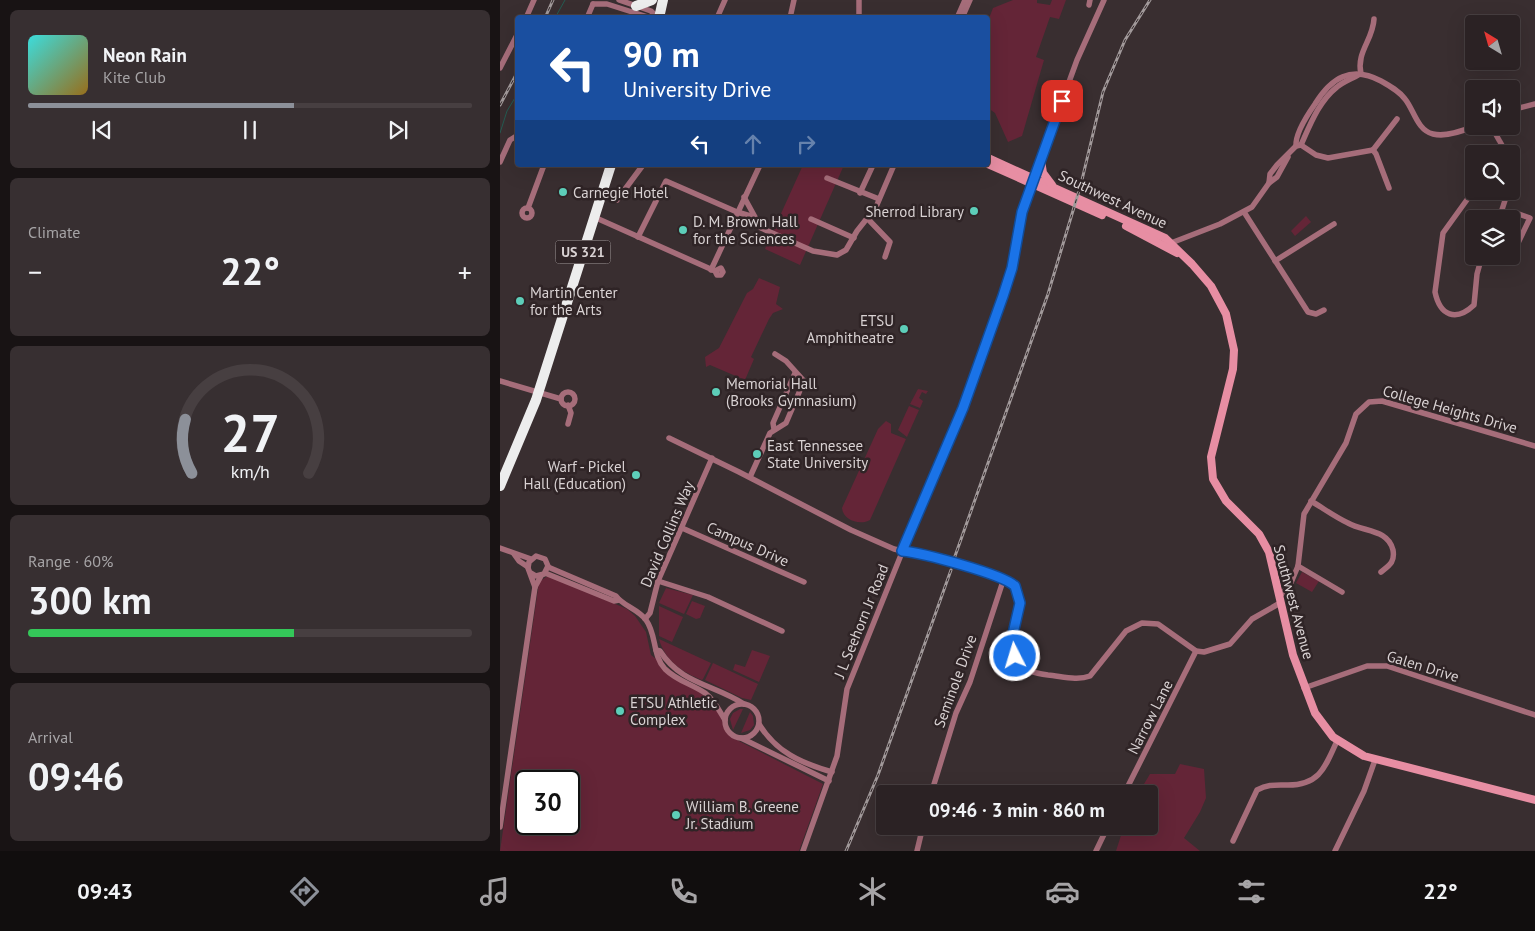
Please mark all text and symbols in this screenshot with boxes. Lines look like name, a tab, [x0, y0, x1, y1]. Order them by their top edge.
north arrow	[1465, 15, 1520, 70]
map controls	[1465, 15, 1520, 265]
text: 90 m	[623, 31, 700, 77]
icon: left	[540, 35, 605, 100]
text: Neon Rain	[103, 43, 187, 67]
text: Kite Club	[103, 67, 166, 87]
text: University Drive	[623, 75, 772, 103]
pin	[1041, 80, 1083, 122]
button: sound	[1465, 80, 1520, 135]
icon: arrive	[1048, 87, 1076, 115]
icon: previous	[88, 116, 116, 144]
icon: pause	[236, 116, 264, 144]
icon: next	[384, 116, 412, 144]
icon: left	[686, 130, 714, 158]
icon: ahead	[739, 130, 767, 158]
icon: right	[792, 130, 820, 158]
button: search	[1465, 145, 1520, 200]
street label: Southwest Avenue	[1056, 166, 1170, 232]
place label: Carnegie Hotel	[573, 183, 669, 202]
marker: Carnegie Hotel	[557, 186, 569, 198]
place label: Sherrod Library	[865, 202, 964, 221]
marker: Sherrod Library	[968, 205, 980, 217]
button: layers	[1465, 210, 1520, 265]
place label: D. M. Brown Hall for the Sciences	[693, 212, 798, 248]
text: Climate	[28, 222, 80, 242]
marker: D. M. Brown Hall for the Sciences	[677, 224, 689, 236]
road number: US 321	[556, 240, 610, 264]
text: 22°	[220, 246, 280, 295]
text: −	[28, 253, 42, 290]
text: +	[458, 253, 472, 290]
place label: Martin Center for the Arts	[530, 283, 618, 319]
marker: Martin Center for the Arts	[514, 295, 526, 307]
place label: ETSU Amphitheatre	[807, 311, 894, 347]
marker: ETSU Amphitheatre	[898, 323, 910, 335]
place label: Memorial Hall (Brooks Gymnasium)	[726, 374, 856, 410]
street label: College Heights Drive	[1381, 381, 1519, 437]
marker: Memorial Hall (Brooks Gymnasium)	[710, 386, 722, 398]
text: 27	[221, 399, 279, 466]
place label: East Tennessee State University	[767, 436, 868, 472]
marker: East Tennessee State University	[751, 448, 763, 460]
place label: Warf - Pickel Hall (Education)	[524, 457, 627, 493]
text: km/h	[230, 460, 270, 483]
marker: Warf - Pickel Hall (Education)	[630, 469, 642, 481]
street label: David Collins Way	[636, 478, 698, 590]
street label: Campus Drive	[704, 517, 792, 571]
street label: Southwest Avenue	[1270, 543, 1318, 661]
text: Range · 60%	[28, 551, 113, 571]
street label: J L Seehorn Jr Road	[829, 561, 893, 682]
text: 300 km	[28, 575, 152, 624]
position arrow	[988, 629, 1040, 681]
street label: Seminole Drive	[929, 632, 981, 730]
street label: Galen Drive	[1385, 646, 1461, 686]
street label: Narrow Lane	[1123, 677, 1177, 757]
place label: ETSU Athletic Complex	[630, 693, 718, 729]
marker: ETSU Athletic Complex	[614, 705, 626, 717]
text: Arrival	[28, 727, 73, 747]
text: 09:46	[28, 751, 124, 800]
speed limit sign: 30	[515, 770, 580, 835]
place label: William B. Greene Jr. Stadium	[685, 797, 799, 833]
text: 09:46 · 3 min · 860 m	[929, 798, 1105, 822]
marker: William B. Greene Jr. Stadium	[670, 809, 682, 821]
icon: directions	[287, 874, 322, 909]
icon: music	[477, 874, 512, 909]
icon: phone	[666, 874, 701, 909]
icon: climate	[855, 874, 890, 909]
icon: car	[1045, 874, 1080, 909]
icon: filters	[1234, 874, 1269, 909]
text: 09:43	[77, 877, 133, 905]
text: 22°	[1423, 877, 1458, 905]

